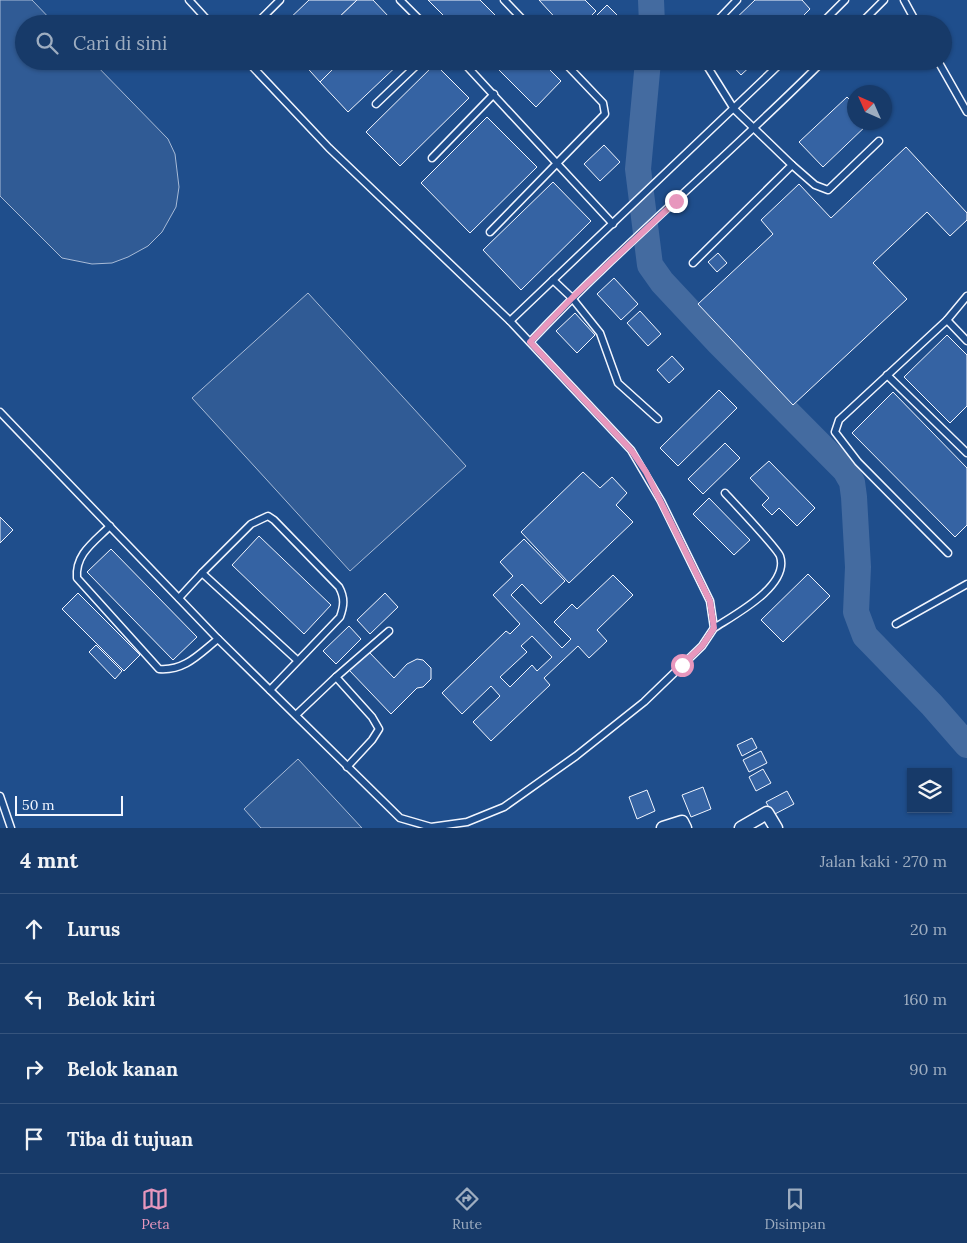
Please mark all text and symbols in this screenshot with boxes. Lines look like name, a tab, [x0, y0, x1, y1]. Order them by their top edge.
search box	[15, 15, 952, 70]
icon: search	[33, 29, 61, 57]
text: Cari di sini	[73, 31, 167, 55]
north arrow	[847, 85, 892, 130]
route end	[665, 190, 688, 213]
route start	[671, 654, 694, 677]
map controls	[907, 768, 952, 813]
button: layers	[907, 768, 952, 813]
scale bar	[15, 793, 122, 816]
text: 50 m	[22, 796, 55, 814]
text: 4 mnt	[20, 847, 78, 874]
text: Jalan kaki · 270 m	[820, 851, 947, 871]
icon: ahead	[20, 915, 48, 943]
text: Lurus	[67, 917, 120, 941]
text: 20 m	[910, 919, 947, 939]
icon: left	[20, 985, 48, 1013]
text: Belok kiri	[67, 987, 156, 1011]
text: 160 m	[903, 989, 947, 1009]
icon: right	[20, 1055, 48, 1083]
text: Belok kanan	[67, 1057, 178, 1081]
text: 90 m	[909, 1059, 947, 1079]
icon: arrive	[20, 1125, 48, 1153]
text: Tiba di tujuan	[67, 1127, 193, 1151]
tab: Peta	[141, 1185, 170, 1233]
tab: Rute	[452, 1185, 482, 1233]
tab: Disimpan	[764, 1185, 826, 1233]

